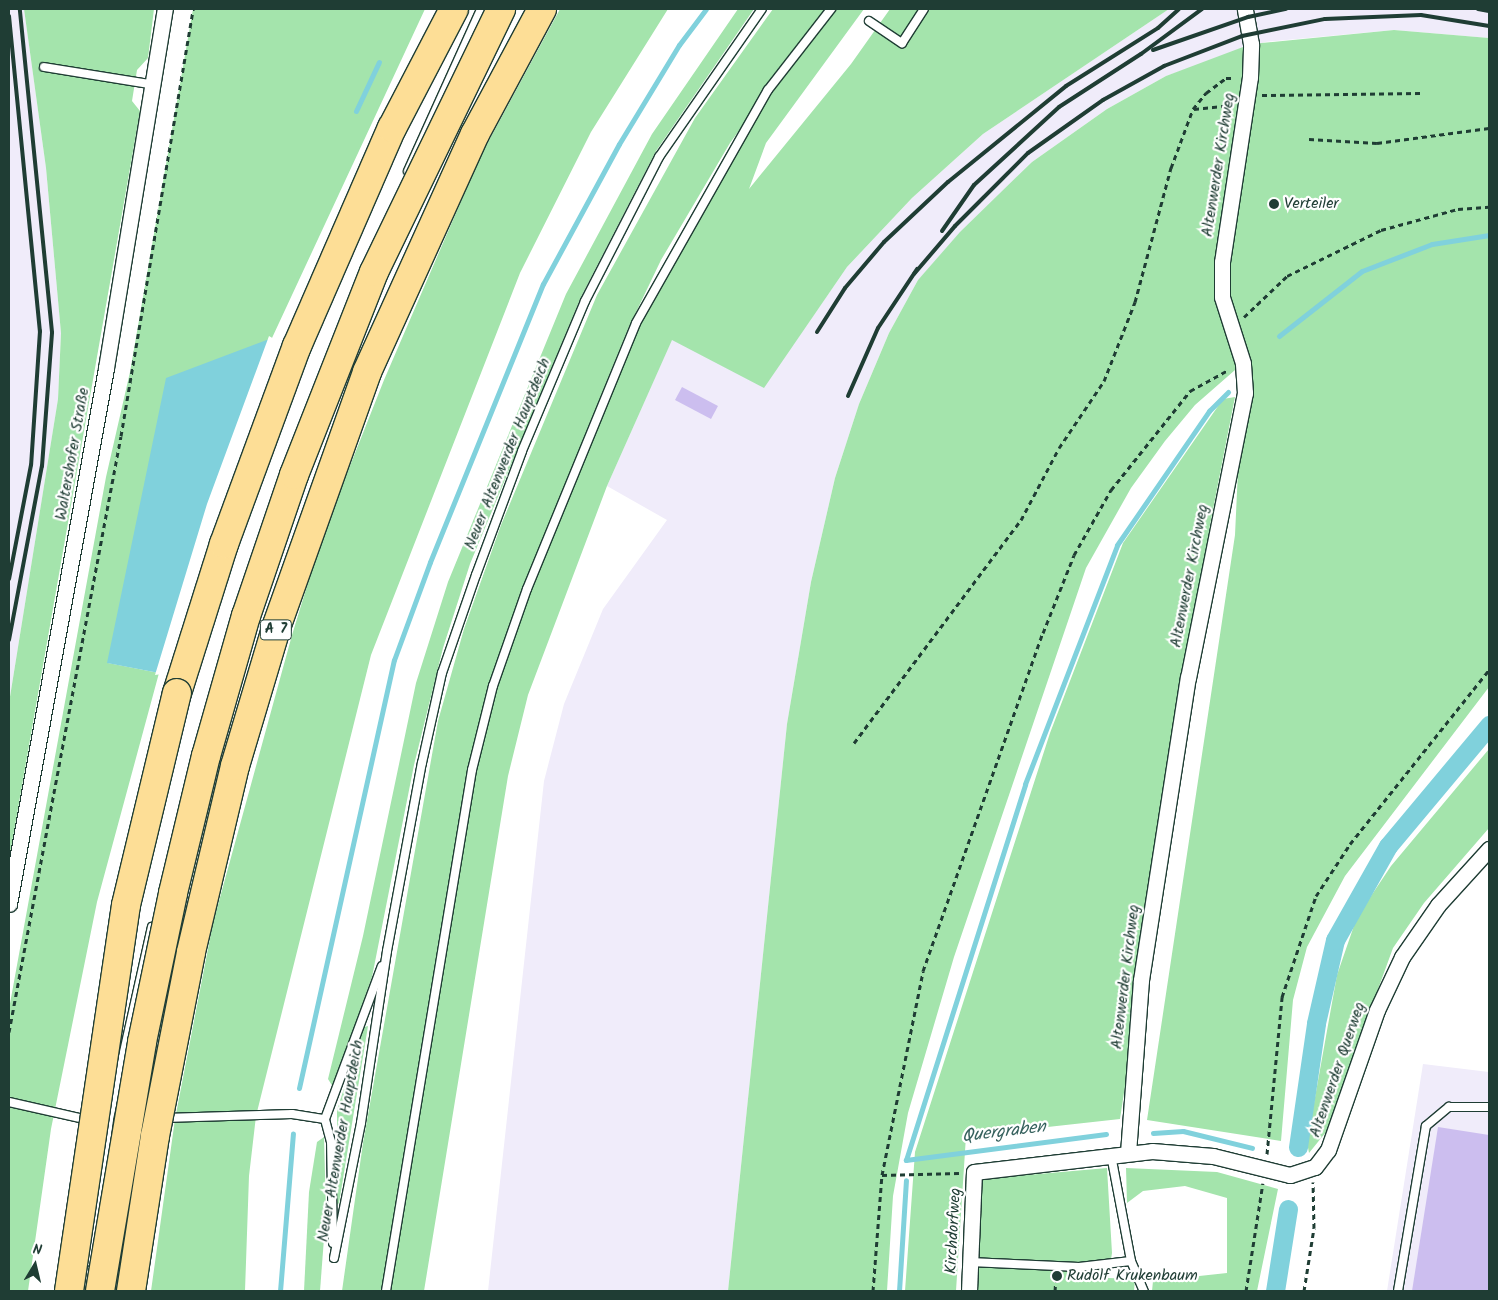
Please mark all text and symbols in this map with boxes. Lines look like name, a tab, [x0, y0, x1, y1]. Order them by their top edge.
street label: Altenwerder Kirchweg	[1198, 92, 1240, 238]
place label: Verteiler	[1284, 194, 1339, 214]
marker: Verteiler	[1268, 198, 1280, 210]
street label: Neuer Altenwerder Hauptdeich	[461, 355, 555, 553]
street label: Waltershofer Straße	[52, 386, 94, 522]
street label: Altenwerder Kirchweg	[1167, 503, 1213, 649]
road number: A 7	[260, 618, 292, 642]
street label: Altenwerder Kirchweg	[1108, 904, 1144, 1050]
street label: Altenwerder Querweg	[1306, 1000, 1370, 1140]
street label: Neuer Altenwerder Hauptdeich	[314, 1038, 368, 1244]
water label: Quergraben	[961, 1117, 1047, 1149]
street label: Kirchdorfweg	[942, 1187, 966, 1275]
text: N	[31, 1239, 43, 1262]
north arrow	[10, 1240, 60, 1290]
place label: Rudolf Krukenbaum	[1067, 1266, 1198, 1286]
marker: Rudolf Krukenbaum	[1051, 1270, 1063, 1282]

